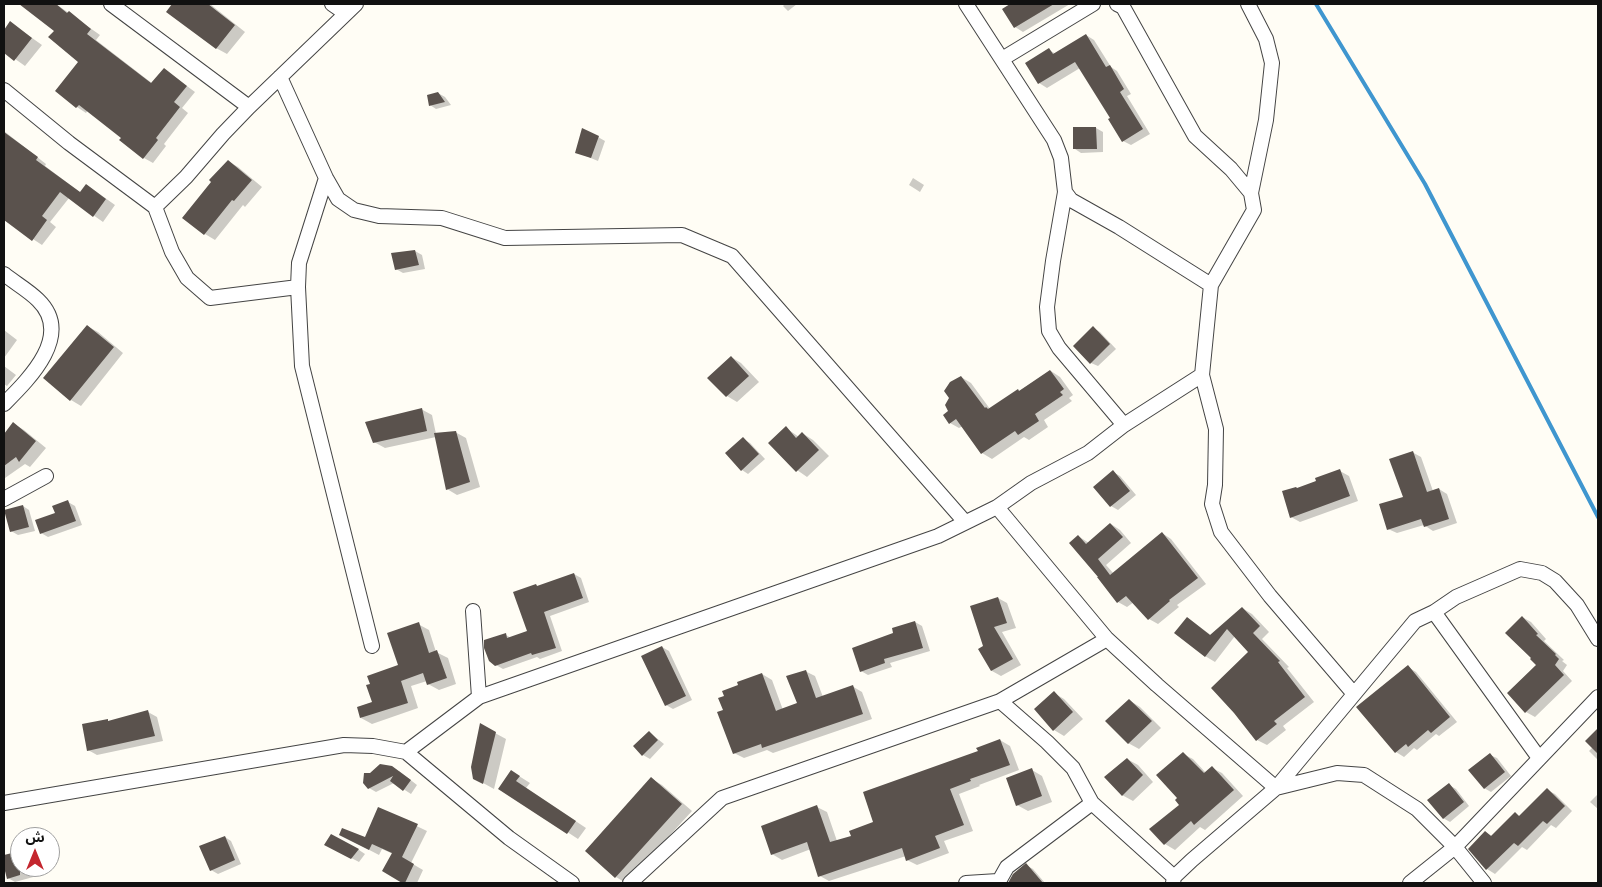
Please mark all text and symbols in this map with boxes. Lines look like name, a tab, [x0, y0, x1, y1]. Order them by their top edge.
north arrow	[10, 827, 60, 877]
text: ش	[25, 829, 45, 846]

